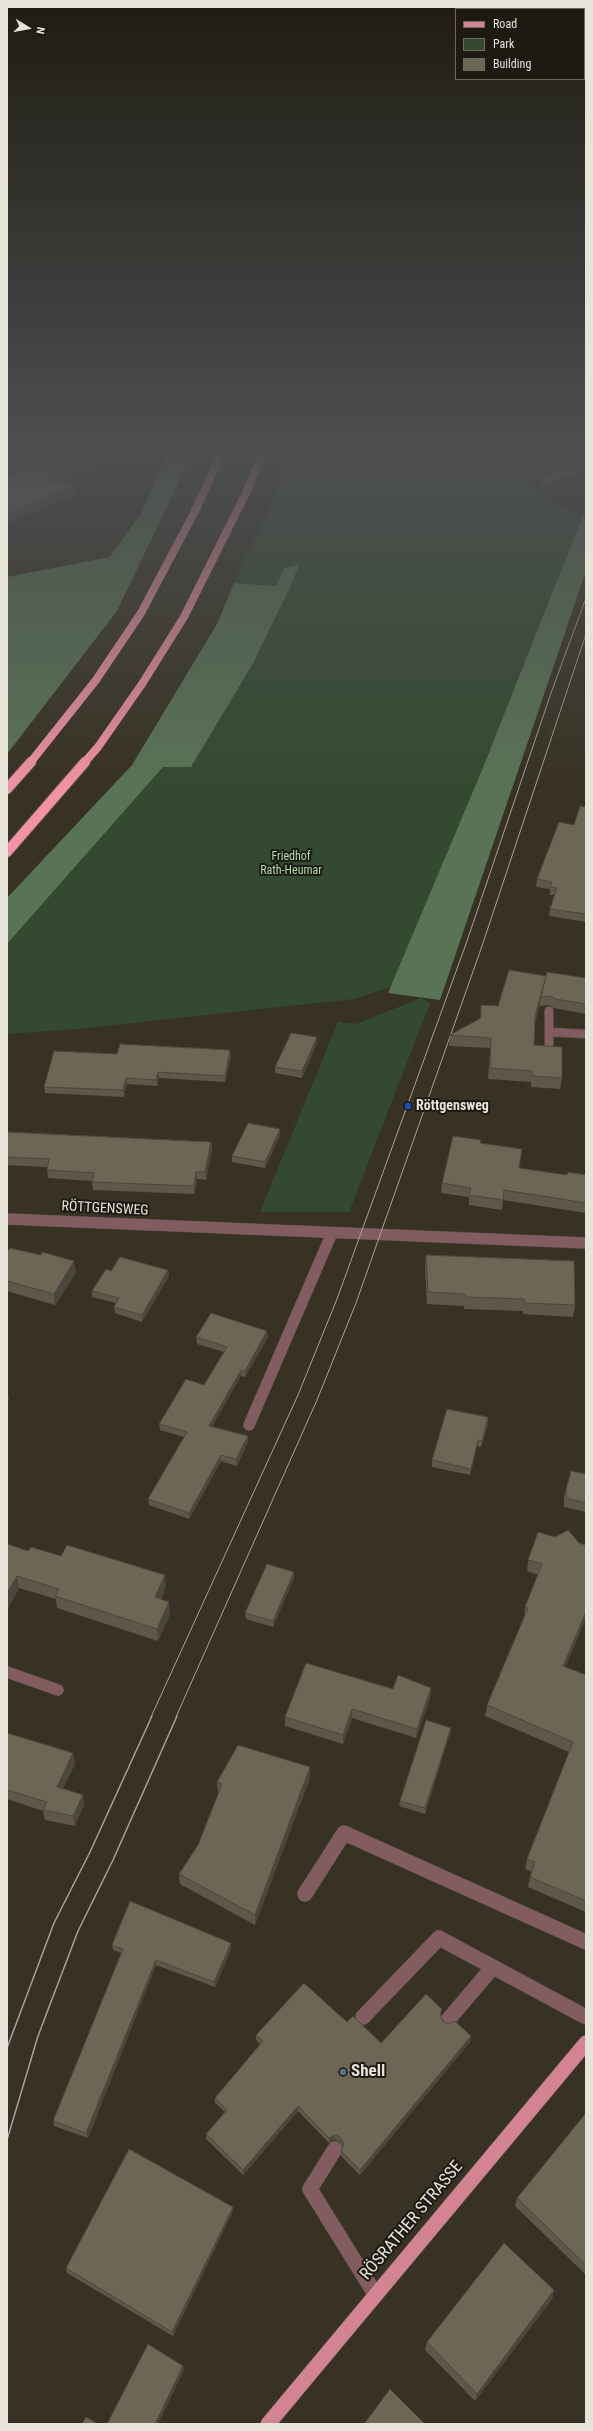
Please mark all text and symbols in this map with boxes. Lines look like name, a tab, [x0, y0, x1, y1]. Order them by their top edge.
north arrow	[8, 8, 48, 48]
legend	[455, 8, 585, 80]
text: Road	[493, 17, 517, 31]
text: N	[33, 26, 47, 35]
text: Park	[493, 37, 514, 51]
text: Building	[493, 57, 531, 71]
park label: Friedhof Rath-Heumar	[260, 850, 322, 878]
place label: Röttgensweg	[416, 1098, 489, 1114]
marker: Röttgensweg	[403, 1101, 413, 1111]
street label: RÖTTGENSWEG	[61, 1198, 149, 1220]
place label: Shell	[351, 2062, 385, 2082]
marker: Shell	[338, 2067, 348, 2077]
street label: RÖSRATHER STRASSE	[356, 2157, 468, 2285]

